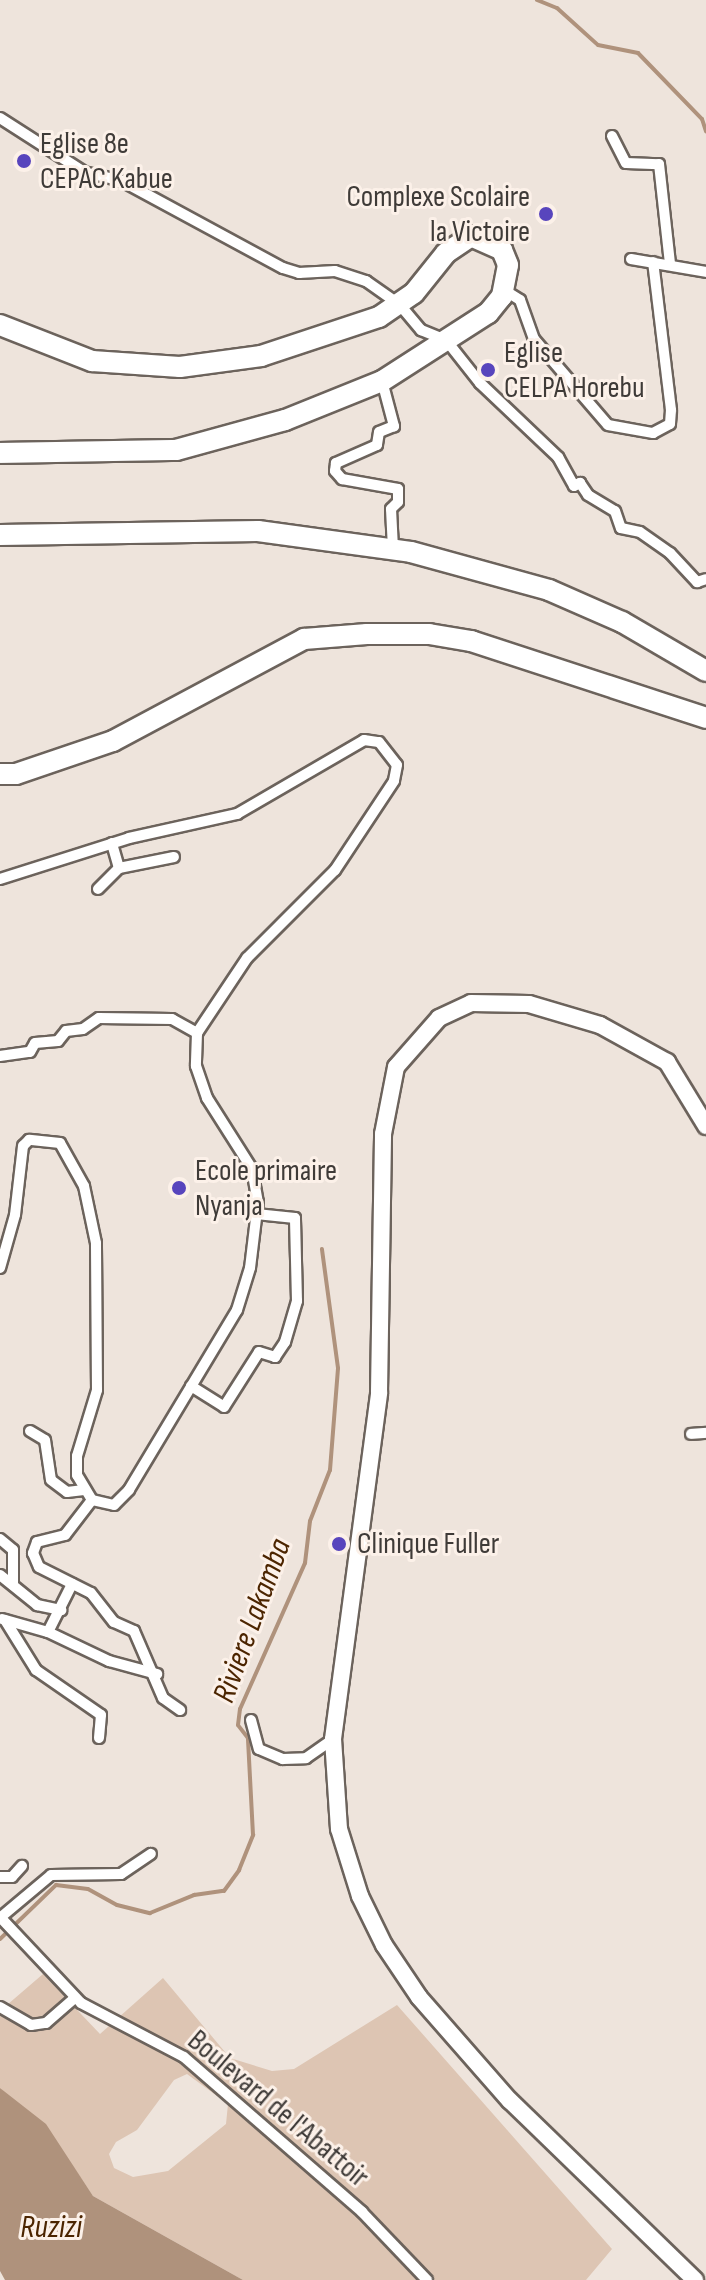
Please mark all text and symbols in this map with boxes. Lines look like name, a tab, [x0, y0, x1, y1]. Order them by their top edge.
place label: Eglise 8e CEPAC Kabue	[40, 126, 173, 196]
marker: Eglise 8e CEPAC Kabue	[15, 152, 33, 170]
place label: Complexe Scolaire la Victoire	[347, 179, 530, 250]
marker: Complexe Scolaire la Victoire	[537, 205, 555, 223]
place label: Eglise CELPA Horebu	[504, 335, 644, 406]
marker: Eglise CELPA Horebu	[479, 361, 497, 379]
place label: Ecole primaire Nyanja	[195, 1153, 337, 1224]
marker: Ecole primaire Nyanja	[170, 1179, 188, 1197]
place label: Clinique Fuller	[357, 1526, 499, 1562]
marker: Clinique Fuller	[328, 1533, 350, 1555]
water label: Riviere Lakamba	[206, 1534, 300, 1708]
street label: Boulevard de l'Abattoir	[180, 2023, 376, 2195]
water label: Ruzizi	[20, 2209, 82, 2247]

